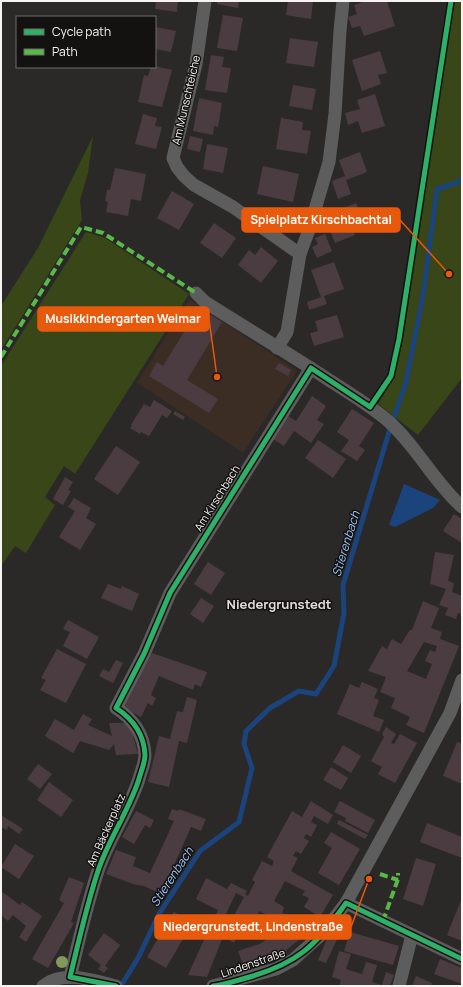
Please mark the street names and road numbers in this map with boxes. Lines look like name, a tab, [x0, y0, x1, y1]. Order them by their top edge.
street label: Am Munschteiche	[168, 53, 203, 146]
street label: Am Kirschbach	[190, 462, 243, 534]
street label: Am Bäckerplatz	[83, 791, 128, 869]
street label: Lindenstraße	[219, 944, 288, 981]

